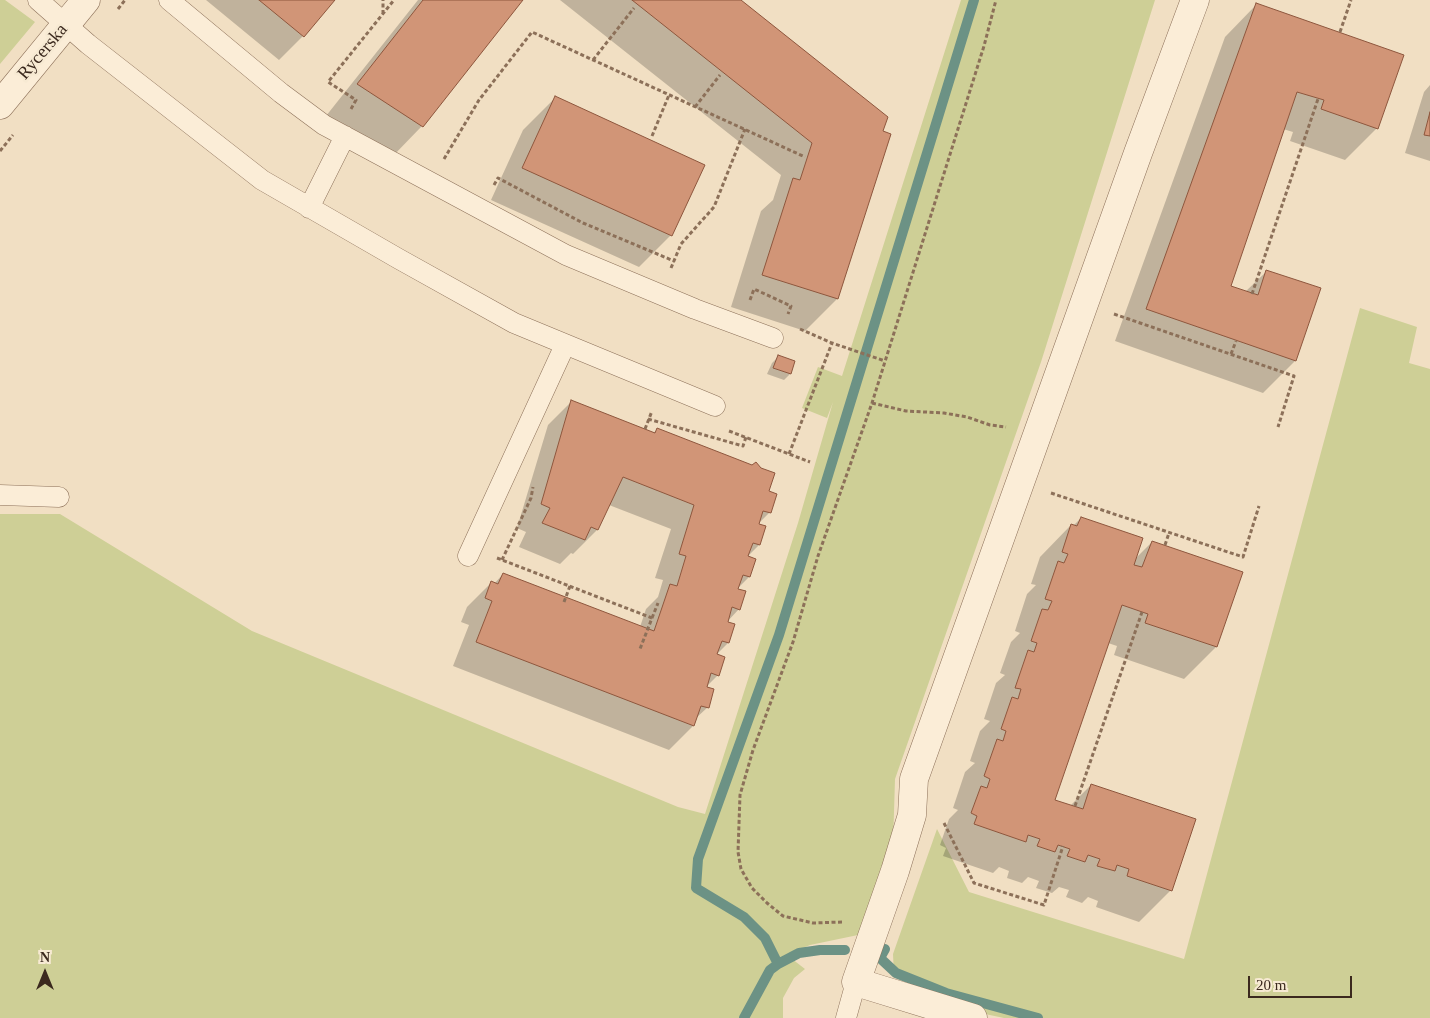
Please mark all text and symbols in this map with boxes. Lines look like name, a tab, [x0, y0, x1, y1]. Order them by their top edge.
street label: Rycerska	[13, 20, 73, 84]
north arrow	[20, 948, 70, 998]
text: N	[40, 950, 50, 965]
scale bar	[1250, 966, 1354, 998]
text: 20 m	[1256, 977, 1286, 993]

